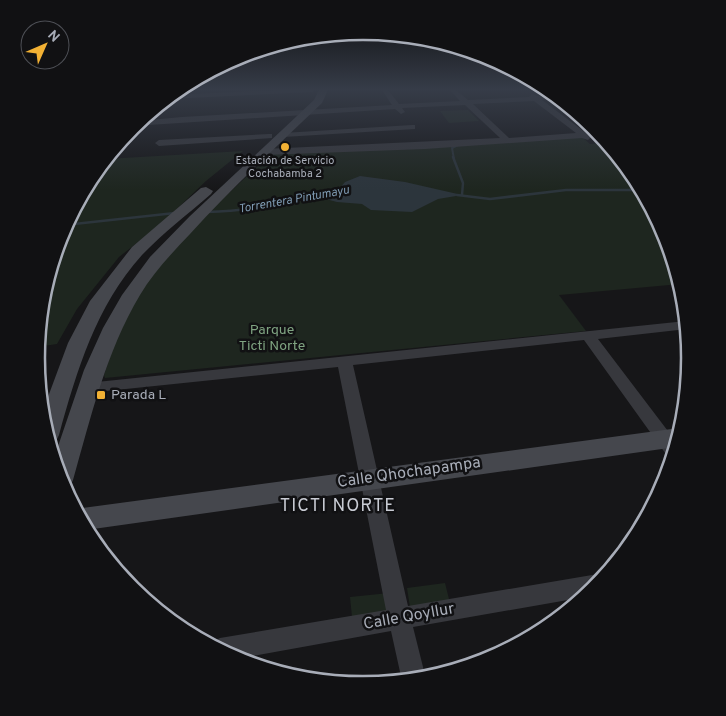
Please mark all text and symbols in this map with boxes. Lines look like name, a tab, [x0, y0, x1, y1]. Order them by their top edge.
north arrow	[20, 20, 70, 70]
text: N	[44, 27, 63, 46]
marker: Estación de Servicio Cochabamba 2	[279, 141, 291, 153]
place label: Estación de Servicio Cochabamba 2	[236, 154, 335, 181]
water label: Torrentera Pintumayu	[237, 182, 351, 218]
park label: Parque Ticti Norte	[239, 322, 305, 355]
place label: Parada L	[111, 387, 166, 404]
marker: Parada L	[95, 389, 107, 401]
street label: Calle Qhochapampa	[336, 453, 482, 493]
district label: TICTI NORTE	[280, 495, 396, 518]
street label: Calle Qoyllur	[362, 599, 456, 635]

